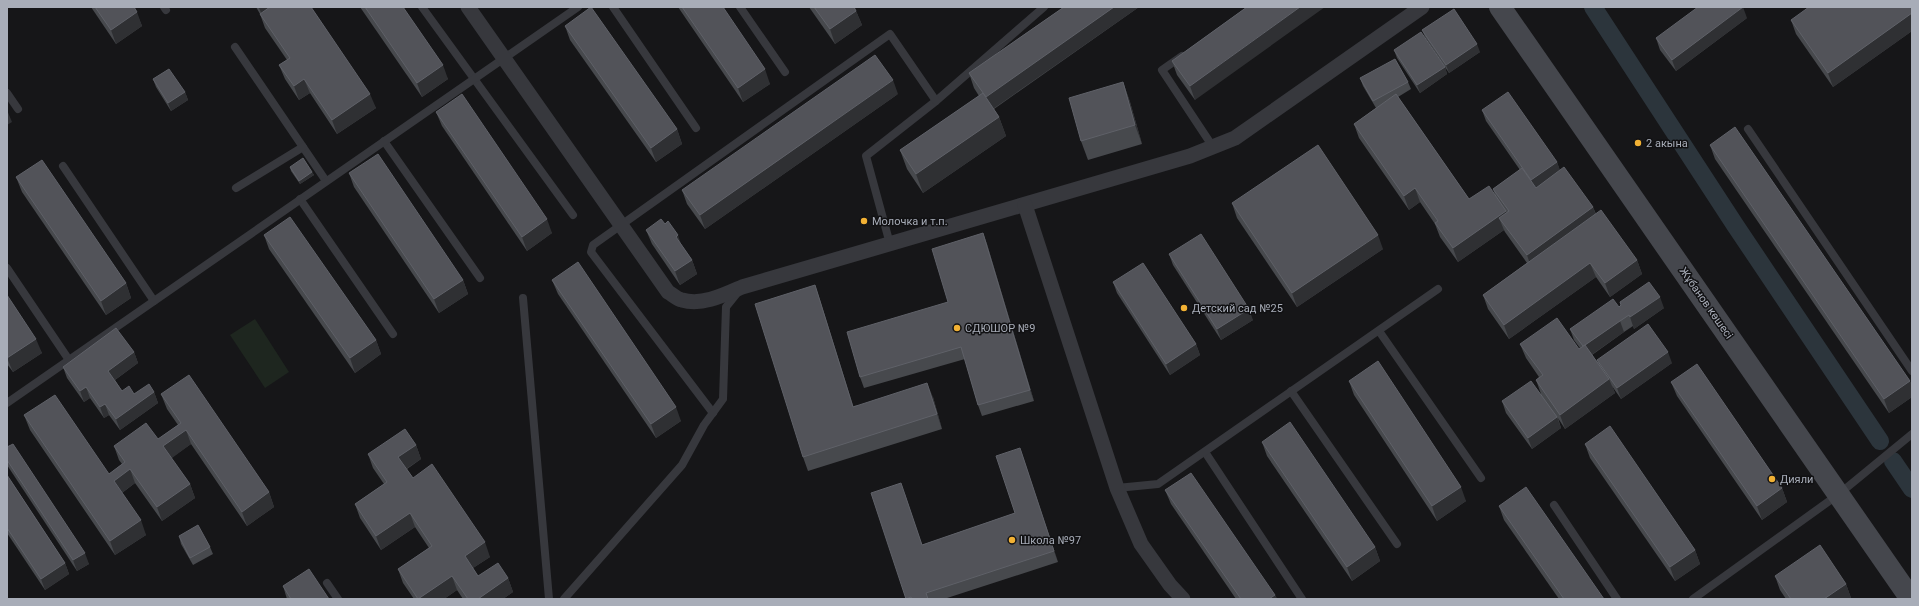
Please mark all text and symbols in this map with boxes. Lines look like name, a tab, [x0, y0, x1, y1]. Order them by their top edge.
place label: 2 акына	[1646, 137, 1688, 150]
marker: 2 акына	[1633, 138, 1643, 148]
place label: Молочка и т.п.	[872, 215, 948, 228]
marker: Молочка и т.п.	[859, 216, 869, 226]
street label: Жұбанов көшесі	[1676, 265, 1736, 341]
place label: Детский сад №25	[1192, 302, 1283, 315]
marker: Детский сад №25	[1179, 303, 1189, 313]
place label: СДЮШОР №9	[965, 322, 1035, 335]
marker: СДЮШОР №9	[952, 323, 962, 333]
place label: Дияли	[1780, 473, 1813, 486]
marker: Дияли	[1767, 474, 1777, 484]
place label: Школа №97	[1020, 534, 1081, 547]
marker: Школа №97	[1007, 535, 1017, 545]

